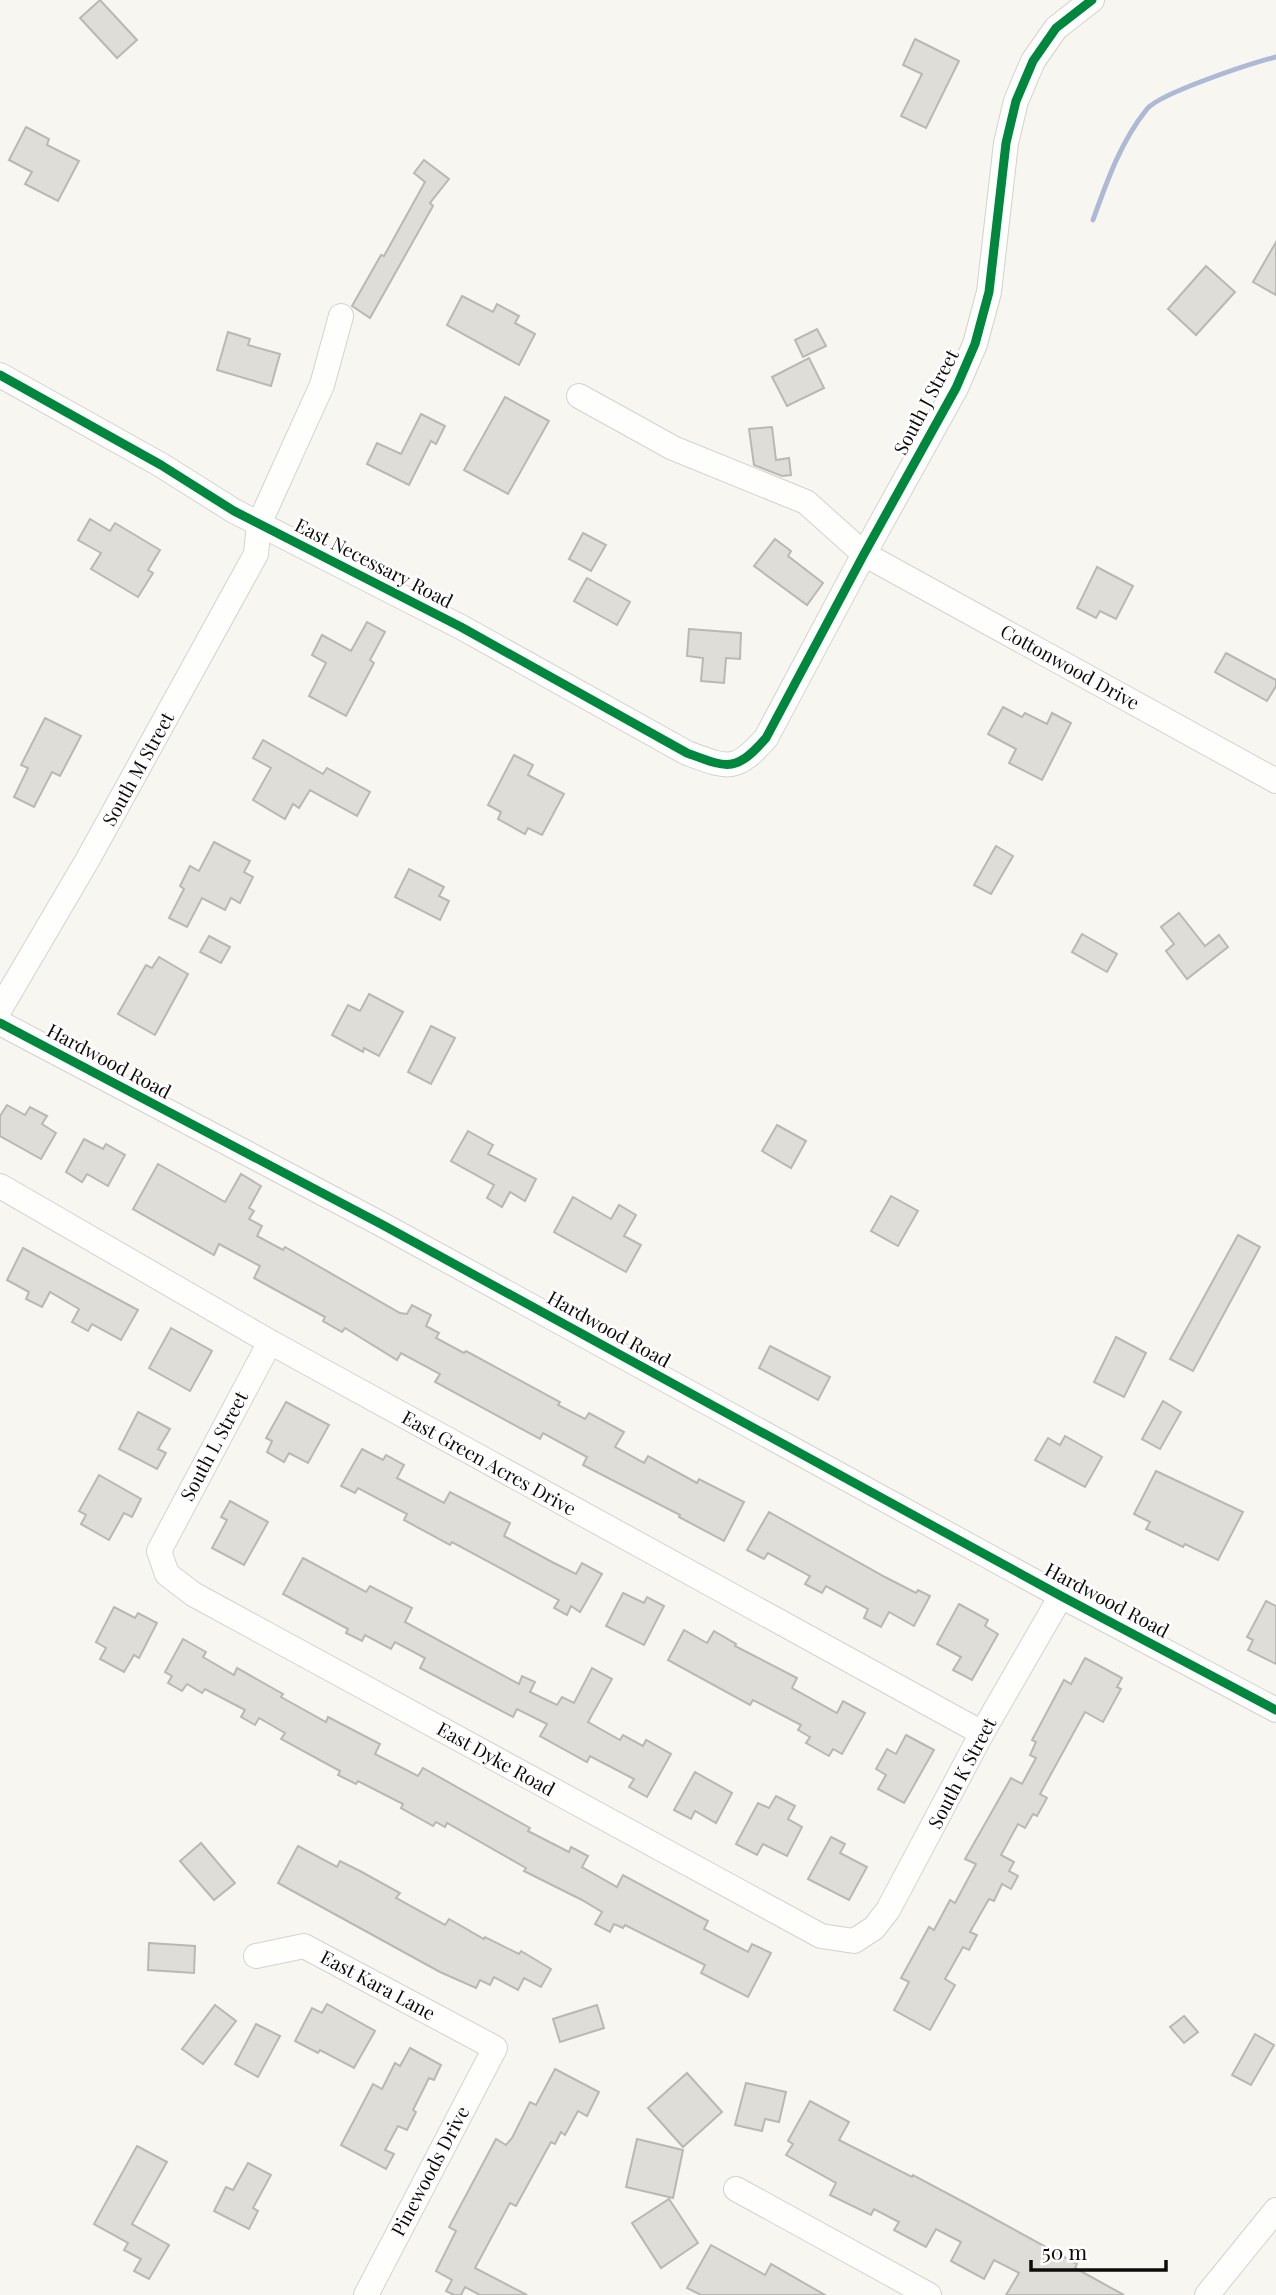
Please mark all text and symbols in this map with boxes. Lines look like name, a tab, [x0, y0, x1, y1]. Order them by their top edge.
street label: South J Street	[886, 344, 964, 459]
street label: East Necessary Road	[291, 511, 458, 613]
street label: Cottonwood Drive	[996, 617, 1145, 715]
street label: South M Street	[95, 707, 179, 830]
street label: Hardwood Road	[43, 1016, 176, 1104]
street label: Hardwood Road	[543, 1284, 676, 1373]
street label: South L Street	[173, 1386, 253, 1505]
street label: East Green Acres Drive	[398, 1403, 581, 1521]
street label: Hardwood Road	[1041, 1555, 1174, 1643]
street label: South K Street	[921, 1712, 1001, 1833]
street label: East Dyke Road	[433, 1715, 560, 1801]
street label: East Kara Lane	[316, 1943, 440, 2025]
street label: Pinewoods Drive	[384, 2101, 474, 2240]
scale bar	[1031, 2228, 1166, 2272]
text: 50 m	[1042, 2237, 1088, 2265]

